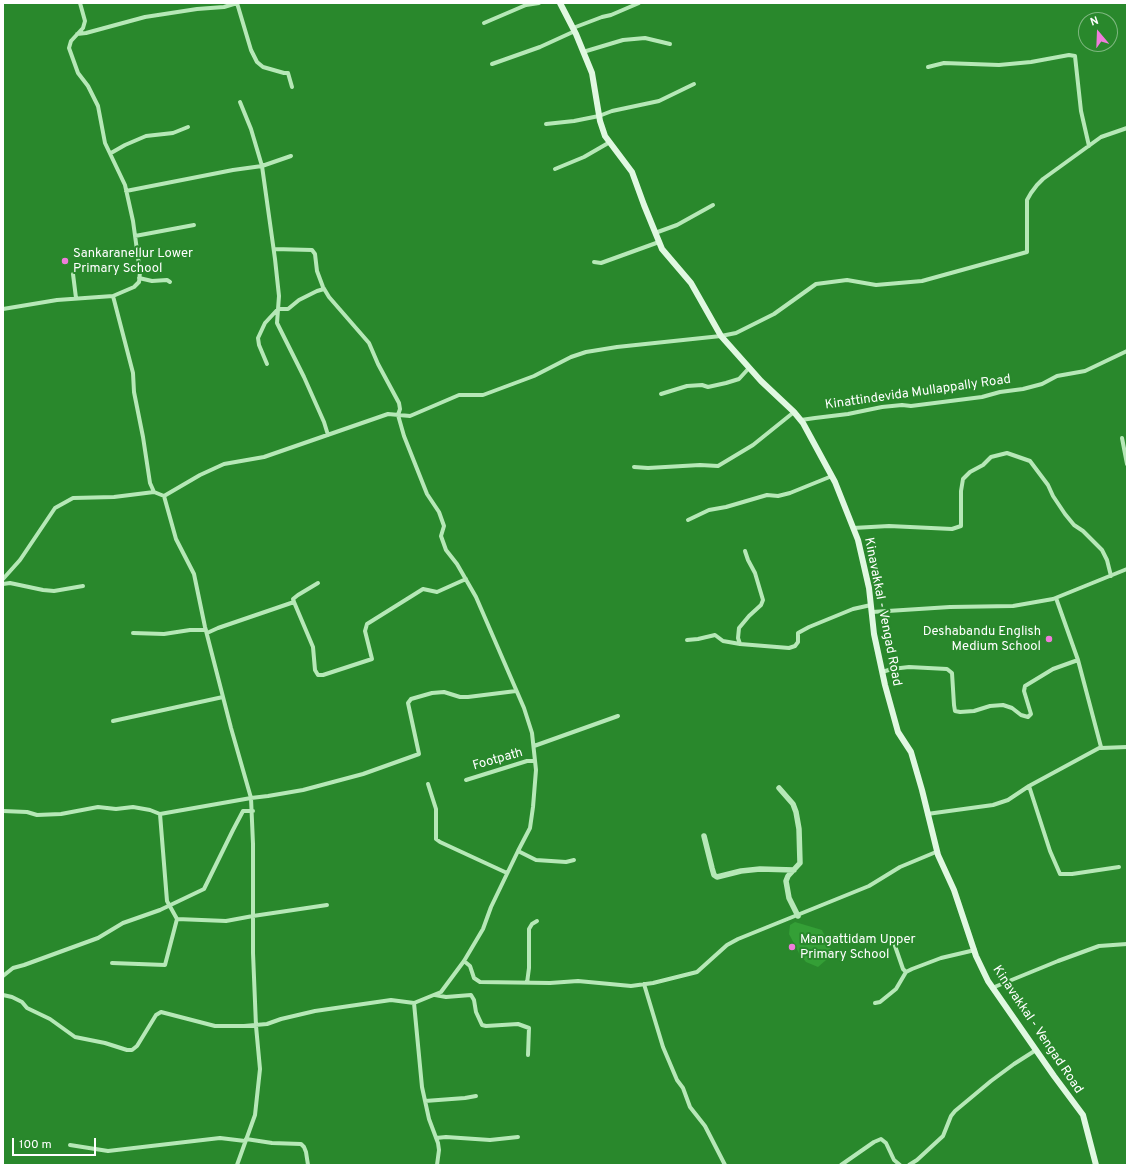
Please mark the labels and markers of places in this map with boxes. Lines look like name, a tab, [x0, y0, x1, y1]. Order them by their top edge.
place label: Sankaranellur Lower Primary School	[73, 246, 193, 277]
marker: Sankaranellur Lower Primary School	[60, 256, 70, 266]
place label: Deshabandu English Medium School	[923, 624, 1041, 655]
marker: Deshabandu English Medium School	[1044, 634, 1054, 644]
place label: Mangattidam Upper Primary School	[800, 932, 916, 963]
marker: Mangattidam Upper Primary School	[787, 942, 797, 952]

